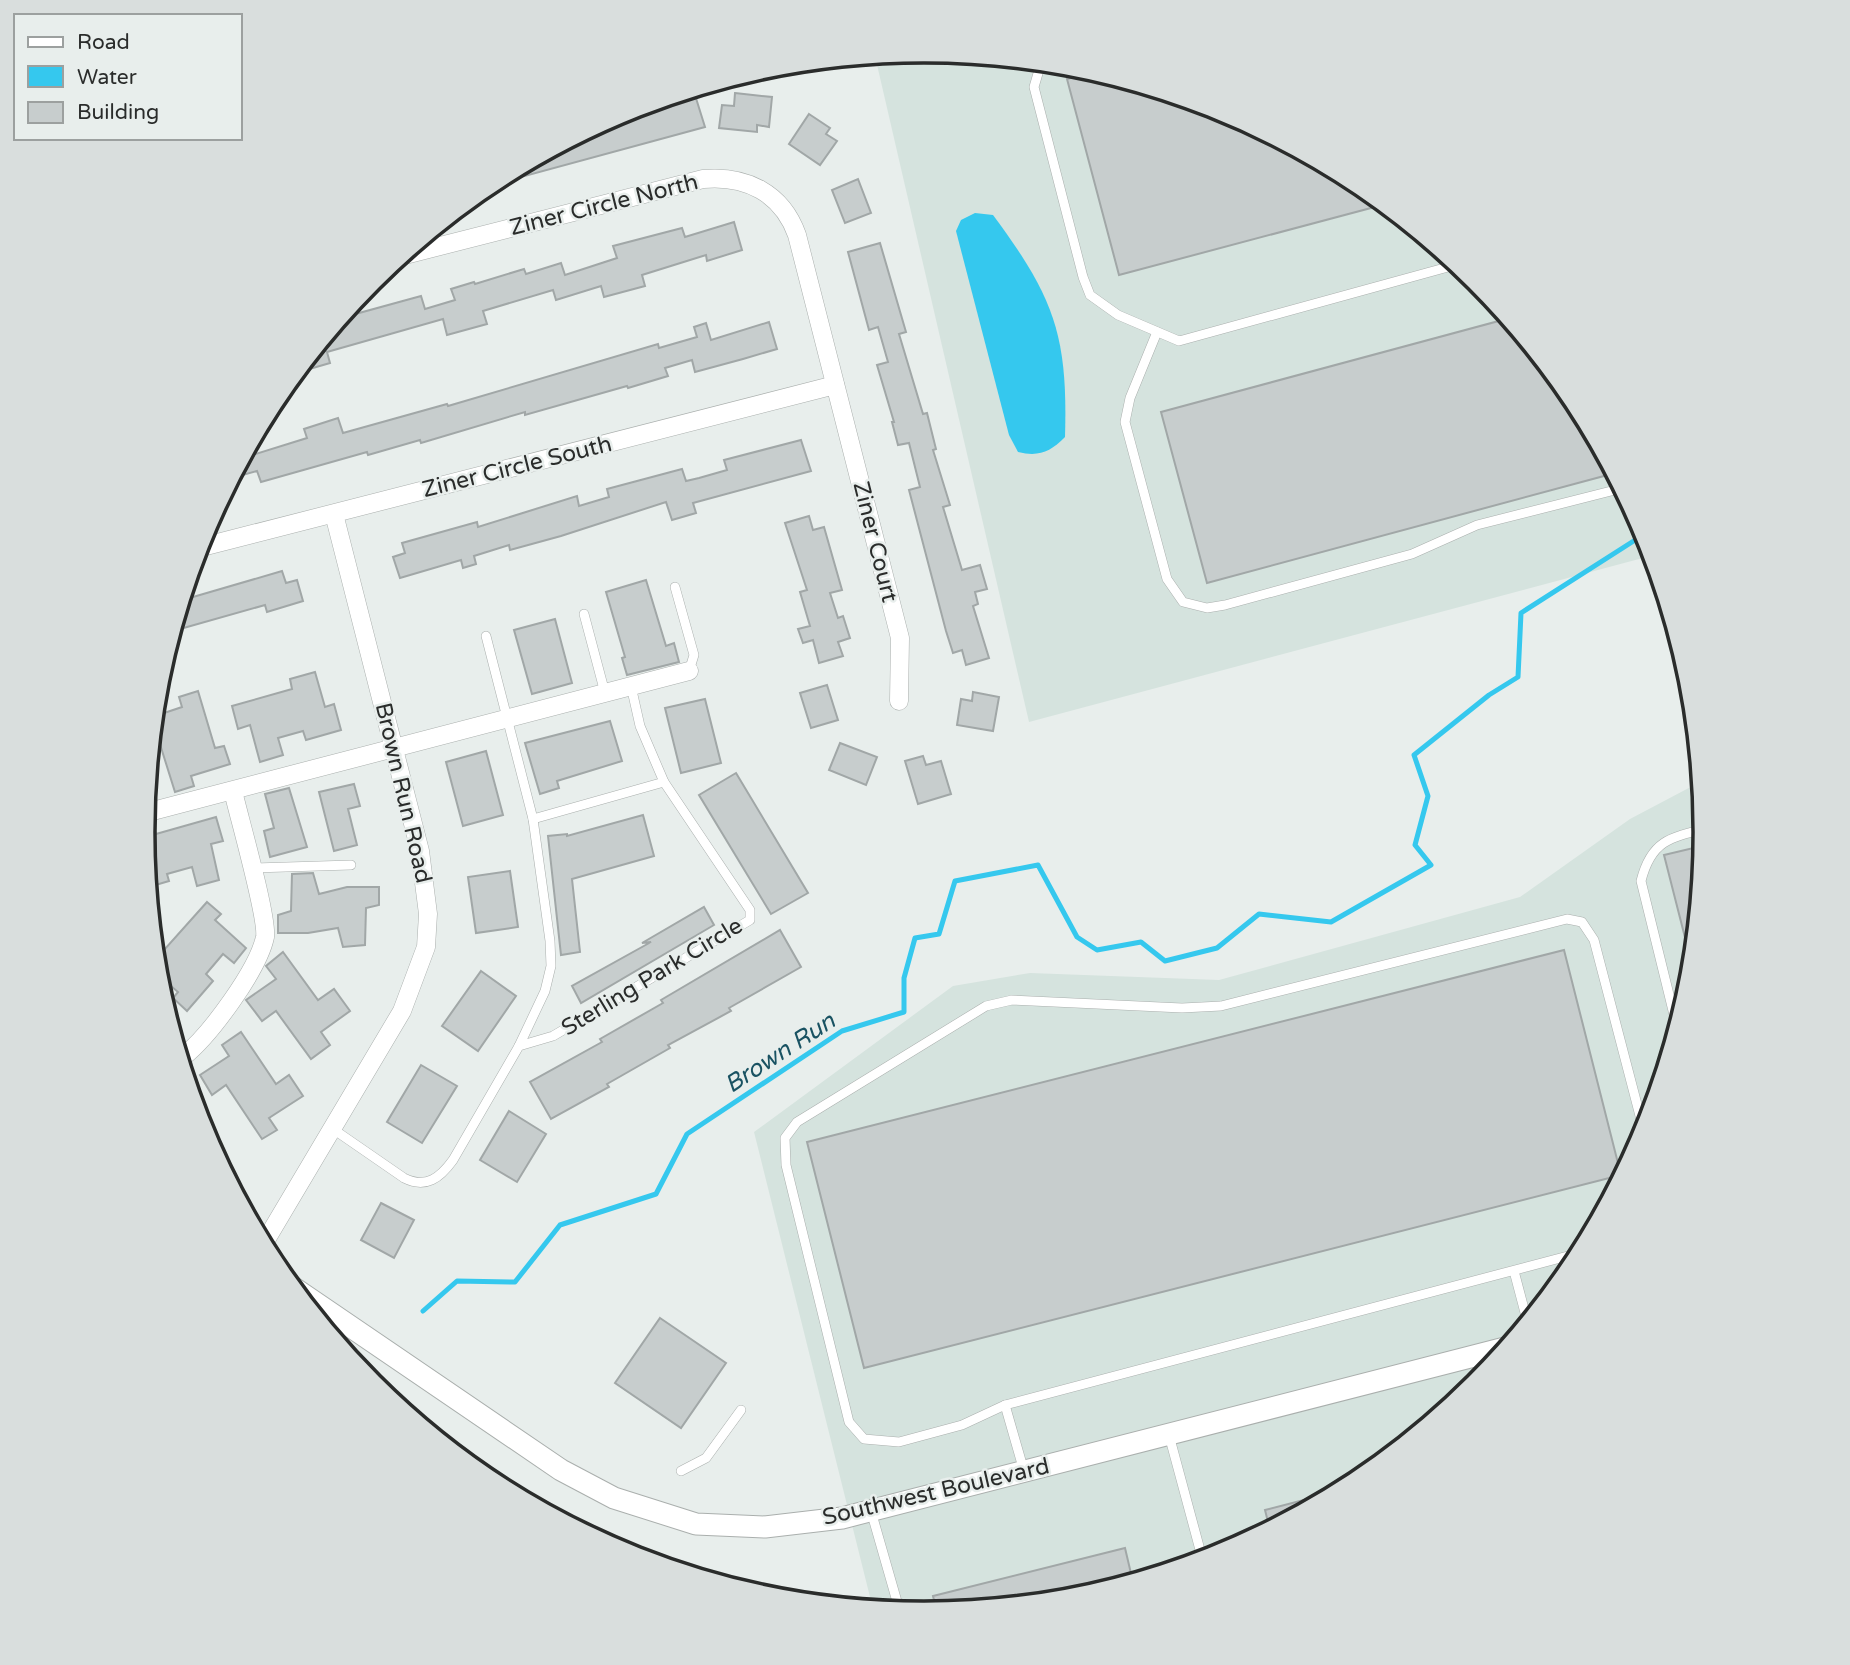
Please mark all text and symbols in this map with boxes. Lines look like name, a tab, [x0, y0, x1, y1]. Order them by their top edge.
legend	[14, 14, 242, 140]
text: Road	[77, 30, 130, 55]
text: Water	[77, 65, 137, 90]
text: Building	[77, 100, 159, 125]
street label: Ziner Circle North	[507, 168, 701, 242]
street label: Ziner Circle South	[419, 430, 615, 504]
street label: Ziner Court	[846, 479, 904, 605]
street label: Brown Run Road	[369, 700, 437, 886]
street label: Sterling Park Circle	[556, 912, 748, 1042]
water label: Brown Run	[719, 1006, 842, 1099]
street label: Southwest Boulevard	[820, 1452, 1052, 1532]

